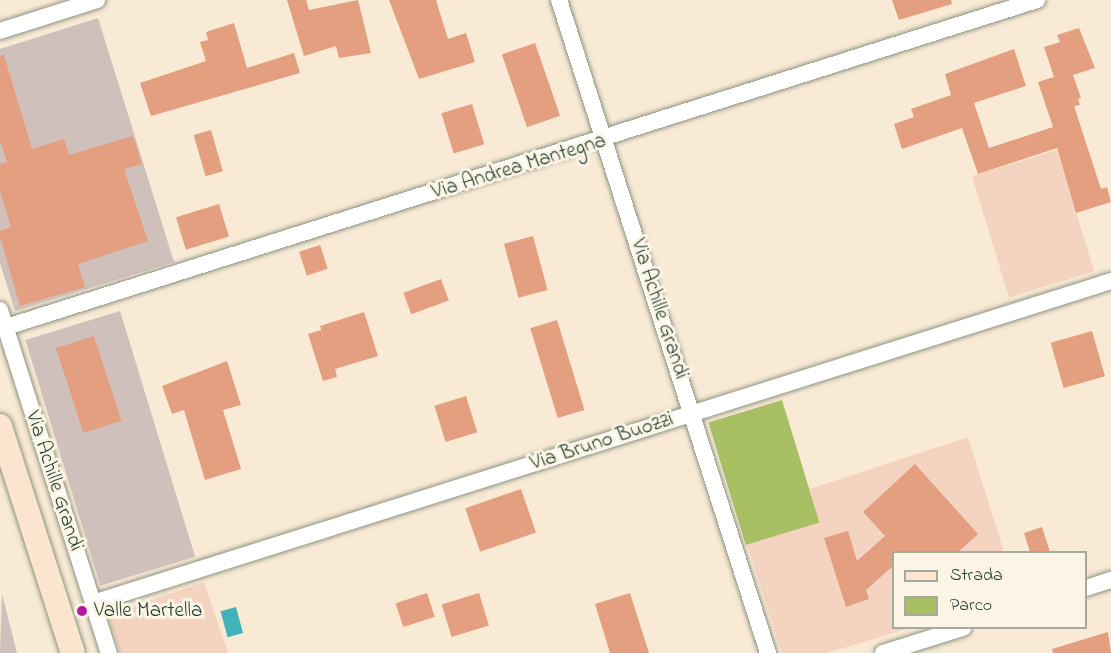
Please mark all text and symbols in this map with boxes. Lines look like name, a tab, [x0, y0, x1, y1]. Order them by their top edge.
street label: Via Andrea Mantegna	[429, 129, 609, 205]
street label: Via Achille Grandi	[624, 236, 694, 382]
street label: Via Bruno Buozzi	[527, 407, 677, 477]
street label: Via Achille Grandi	[19, 408, 89, 554]
legend	[892, 551, 1087, 629]
text: Strada	[950, 563, 1003, 589]
text: Parco	[950, 593, 992, 619]
place label: Valle Martella	[94, 598, 202, 624]
marker: Valle Martella	[75, 604, 89, 618]

